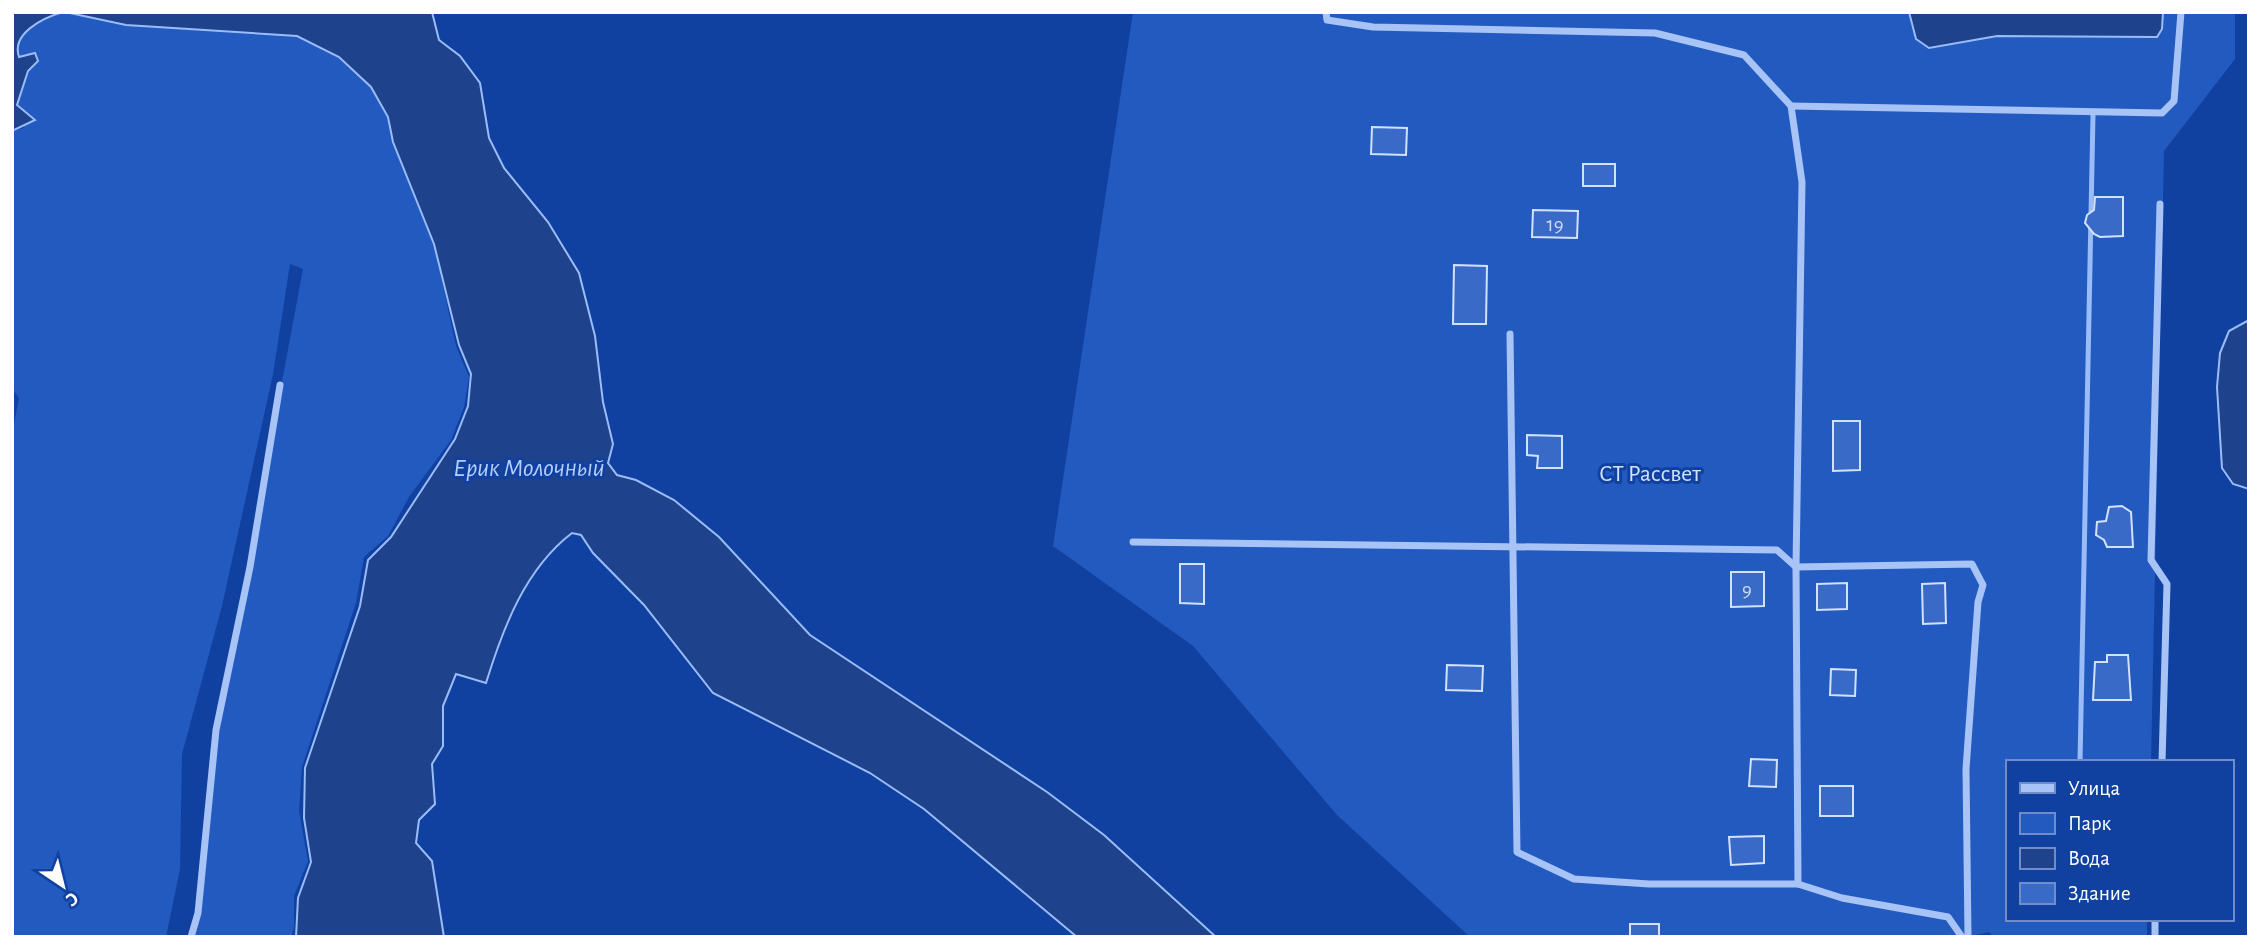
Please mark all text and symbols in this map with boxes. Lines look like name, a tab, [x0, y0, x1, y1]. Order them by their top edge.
house number: 19	[1546, 214, 1564, 235]
water label: Ерик Молочный	[453, 455, 605, 481]
park label: СТ Рассвет	[1599, 462, 1701, 486]
house number: 9	[1742, 579, 1752, 600]
legend	[2006, 760, 2233, 921]
text: Улица	[2068, 778, 2121, 799]
text: Парк	[2068, 813, 2112, 834]
text: Вода	[2068, 848, 2110, 869]
north arrow	[28, 851, 98, 921]
text: Здание	[2068, 883, 2131, 904]
text: С	[62, 888, 82, 909]

